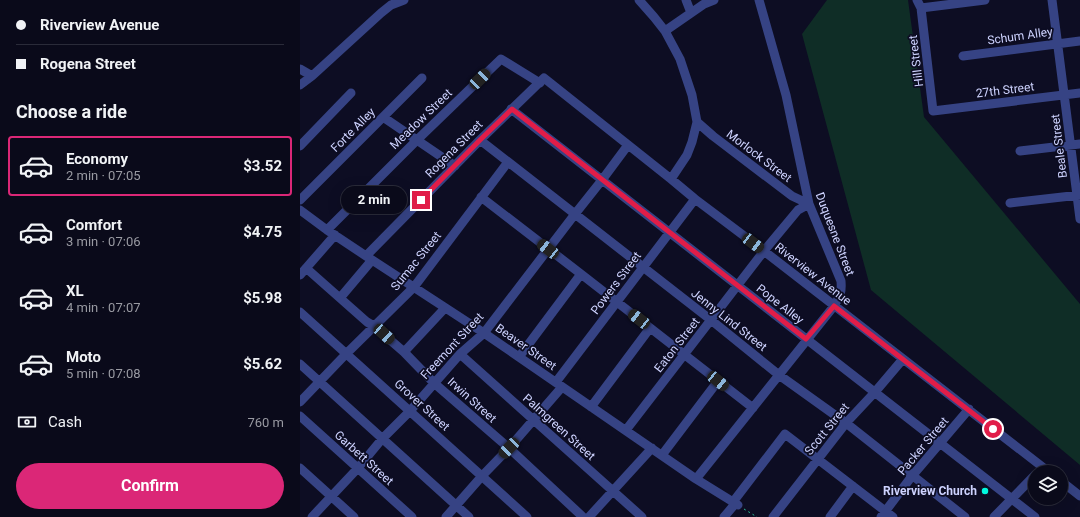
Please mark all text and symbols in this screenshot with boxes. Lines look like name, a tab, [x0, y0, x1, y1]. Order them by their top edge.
text: Riverview Avenue	[40, 16, 159, 34]
street label: Schum Alley	[986, 24, 1054, 48]
street label: Hill Street	[906, 34, 926, 88]
text: Rogena Street	[40, 55, 136, 73]
car	[467, 66, 493, 92]
street label: 27th Street	[975, 79, 1035, 101]
street label: Meadow Street	[387, 86, 455, 152]
text: Choose a ride	[16, 101, 127, 122]
street label: Forte Alley	[328, 105, 378, 155]
street label: Beale Street	[1048, 113, 1070, 179]
street label: Rogena Street	[422, 117, 486, 181]
street label: Morlock Street	[724, 127, 794, 185]
icon: car	[18, 148, 54, 184]
text: Economy	[66, 150, 128, 168]
text: $3.52	[243, 157, 282, 175]
text: 2 min · 07:05	[66, 168, 141, 183]
callout: 2 min	[341, 186, 407, 214]
street label: Duquesne Street	[813, 190, 857, 278]
route end	[412, 191, 430, 209]
text: 2 min	[358, 192, 390, 207]
icon: car	[18, 214, 54, 250]
text: Comfort	[66, 216, 122, 234]
text: $4.75	[243, 223, 282, 241]
street label: Sumac Street	[388, 229, 444, 293]
car	[740, 231, 766, 255]
text: 3 min · 07:06	[66, 234, 141, 249]
car	[535, 237, 561, 261]
street label: Riverview Avenue	[772, 240, 854, 308]
street label: Powers Street	[588, 249, 644, 317]
icon: car	[18, 280, 54, 316]
street label: Pope Alley	[754, 281, 807, 327]
text: XL	[66, 282, 84, 300]
street label: Jenny Lind Street	[688, 286, 770, 354]
text: $5.98	[243, 289, 282, 307]
text: 4 min · 07:07	[66, 300, 141, 315]
car	[626, 307, 652, 331]
street label: Freemont Street	[418, 310, 486, 382]
street label: Eaton Street	[651, 315, 703, 375]
street label: Beaver Street	[493, 321, 559, 373]
car	[371, 322, 397, 346]
icon: car	[18, 346, 54, 382]
text: Moto	[66, 348, 101, 366]
text: $5.62	[243, 355, 282, 373]
text: 5 min · 07:08	[66, 366, 141, 381]
car	[705, 369, 731, 393]
street label: Irwin Street	[445, 375, 499, 426]
street label: Grover Street	[391, 376, 453, 434]
street label: Palmgreen Street	[520, 391, 598, 463]
street label: Scott Street	[802, 400, 852, 458]
icon: cash	[16, 411, 38, 433]
text: Cash	[48, 413, 82, 431]
street label: Packer Street	[895, 414, 951, 478]
text: 760 m	[247, 415, 284, 430]
route start	[984, 420, 1002, 438]
street label: Garbett Street	[332, 428, 396, 488]
car	[496, 435, 522, 461]
button: Confirm	[16, 463, 284, 509]
map controls	[1028, 465, 1068, 505]
button: layers	[1028, 465, 1068, 505]
place label: Riverview Church	[883, 484, 977, 498]
marker: Riverview Church	[980, 486, 990, 496]

